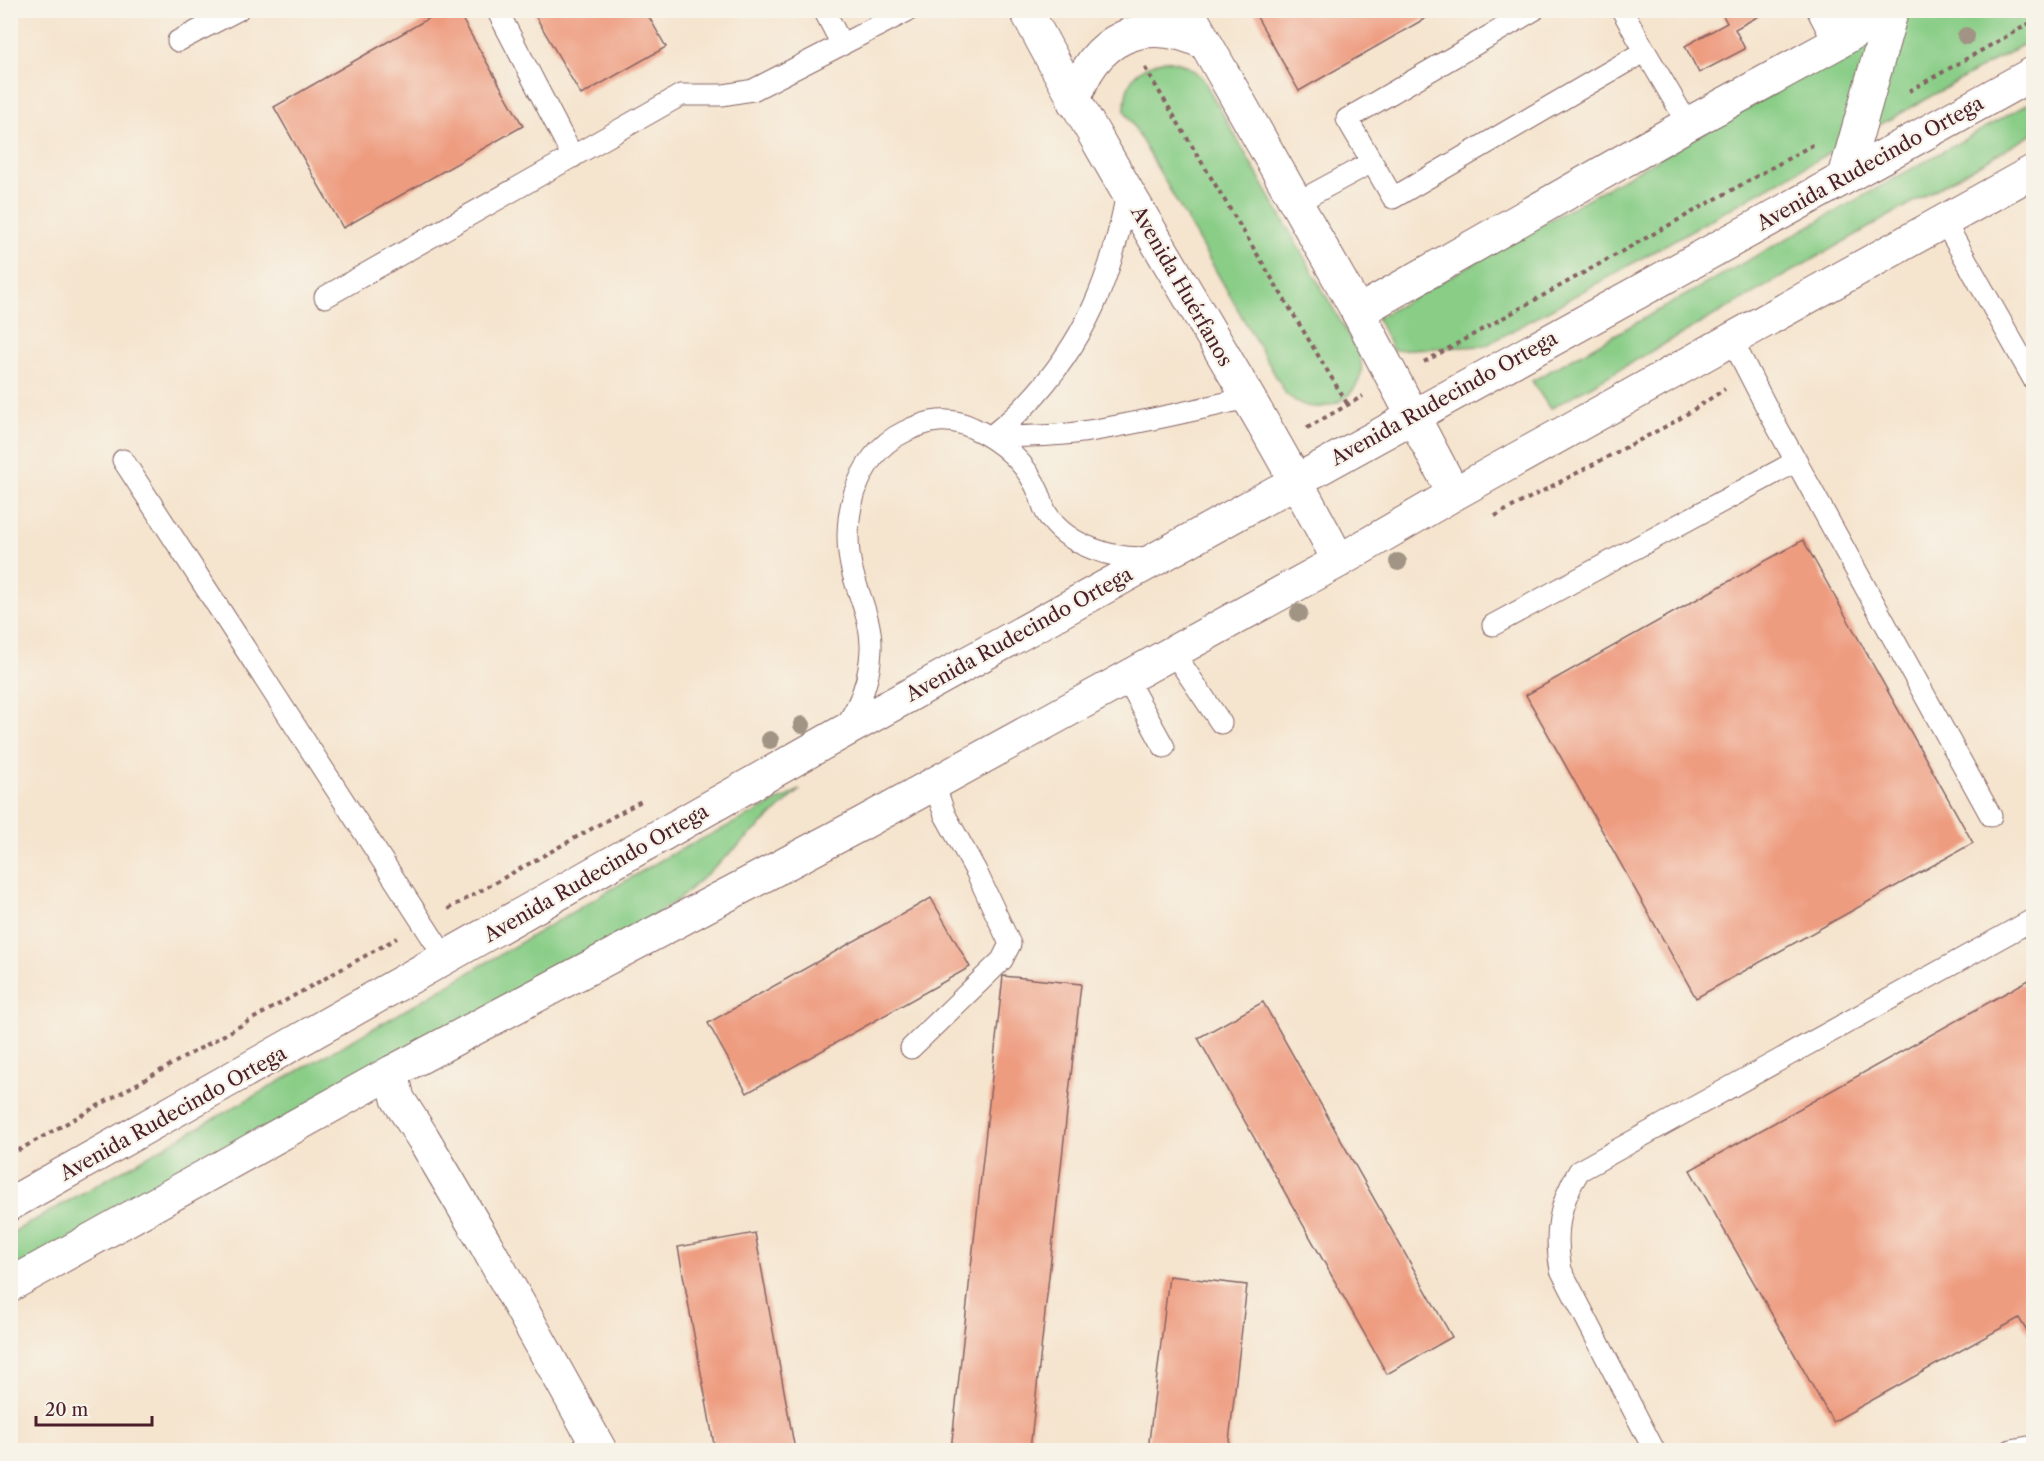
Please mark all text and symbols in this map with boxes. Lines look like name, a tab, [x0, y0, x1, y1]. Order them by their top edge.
street label: Avenida Rudecindo Ortega	[1752, 90, 1988, 236]
street label: Avenida Huérfanos	[1126, 201, 1238, 371]
street label: Avenida Rudecindo Ortega	[1326, 325, 1562, 471]
street label: Avenida Rudecindo Ortega	[901, 561, 1137, 707]
street label: Avenida Rudecindo Ortega	[479, 799, 713, 948]
street label: Avenida Rudecindo Ortega	[55, 1040, 291, 1186]
scale bar	[36, 1389, 152, 1427]
text: 20 m	[45, 1399, 89, 1421]

